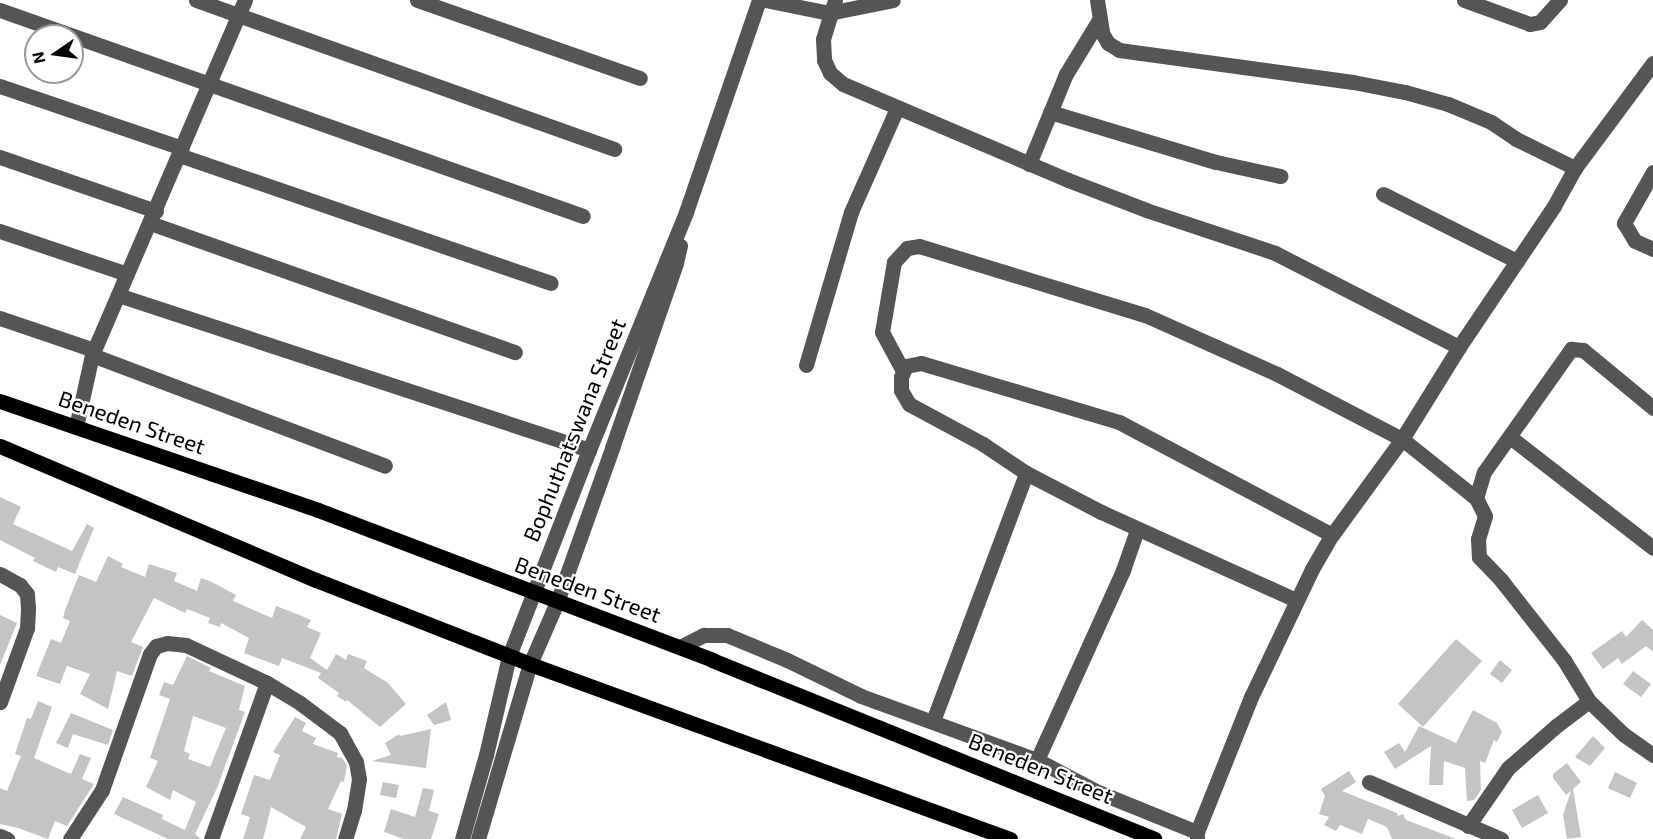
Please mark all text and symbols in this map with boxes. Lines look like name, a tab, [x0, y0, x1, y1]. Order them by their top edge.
north arrow	[24, 24, 84, 84]
text: N	[27, 50, 48, 65]
street label: Bophuthatswana Street	[517, 315, 631, 545]
street label: Beneden Street	[55, 385, 209, 459]
street label: Beneden Street	[511, 550, 665, 628]
street label: Beneden Street	[965, 727, 1117, 809]

